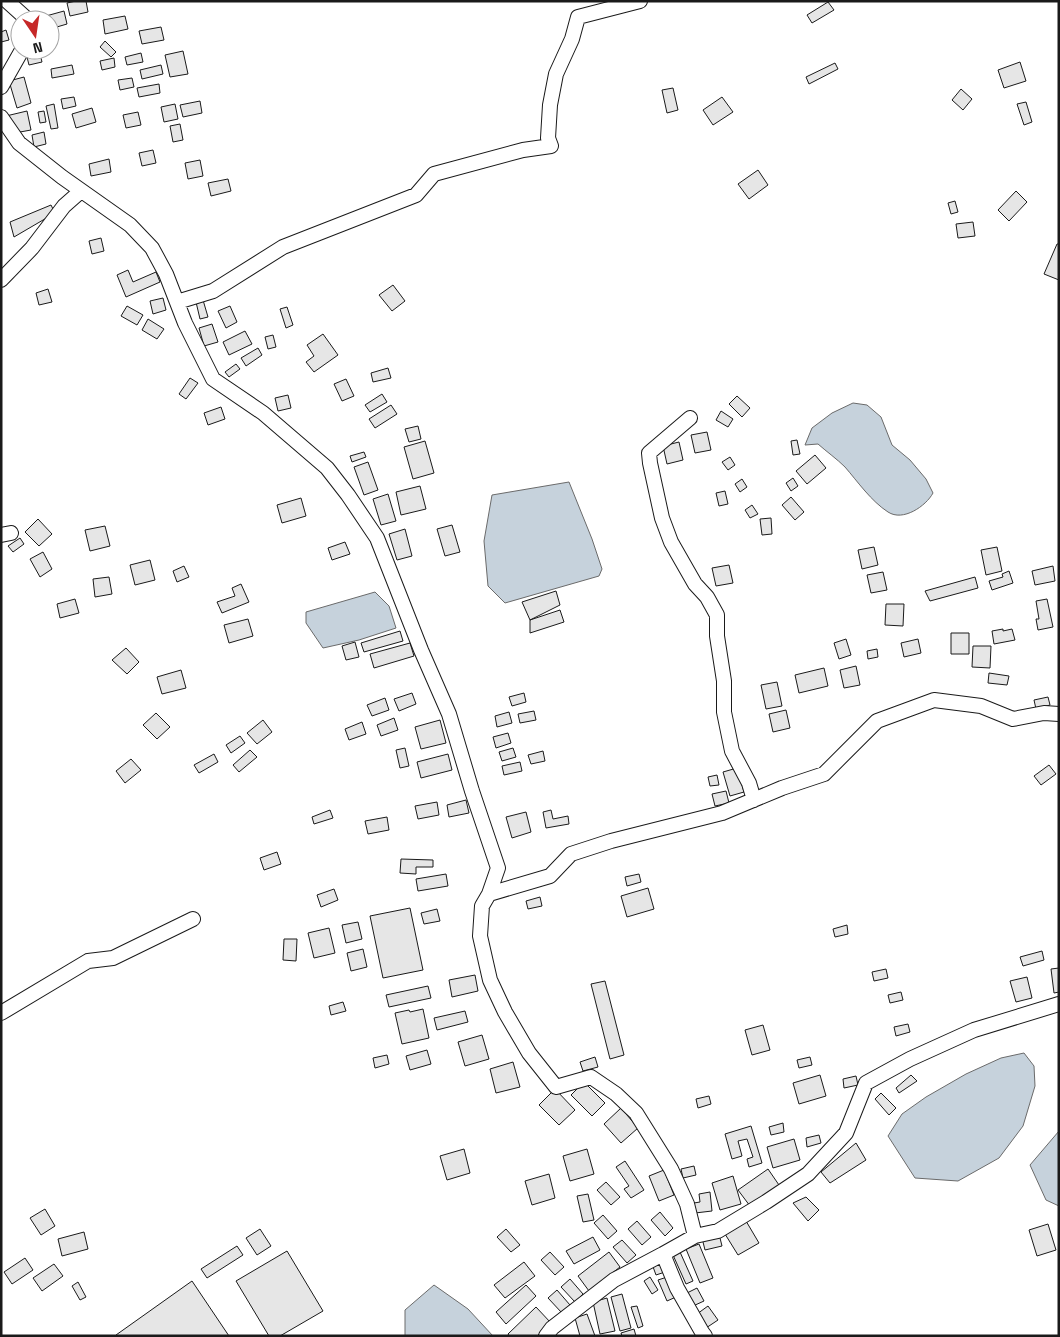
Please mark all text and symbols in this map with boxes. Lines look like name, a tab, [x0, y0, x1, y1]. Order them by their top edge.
north arrow	[10, 10, 60, 60]
text: N	[31, 38, 45, 57]

